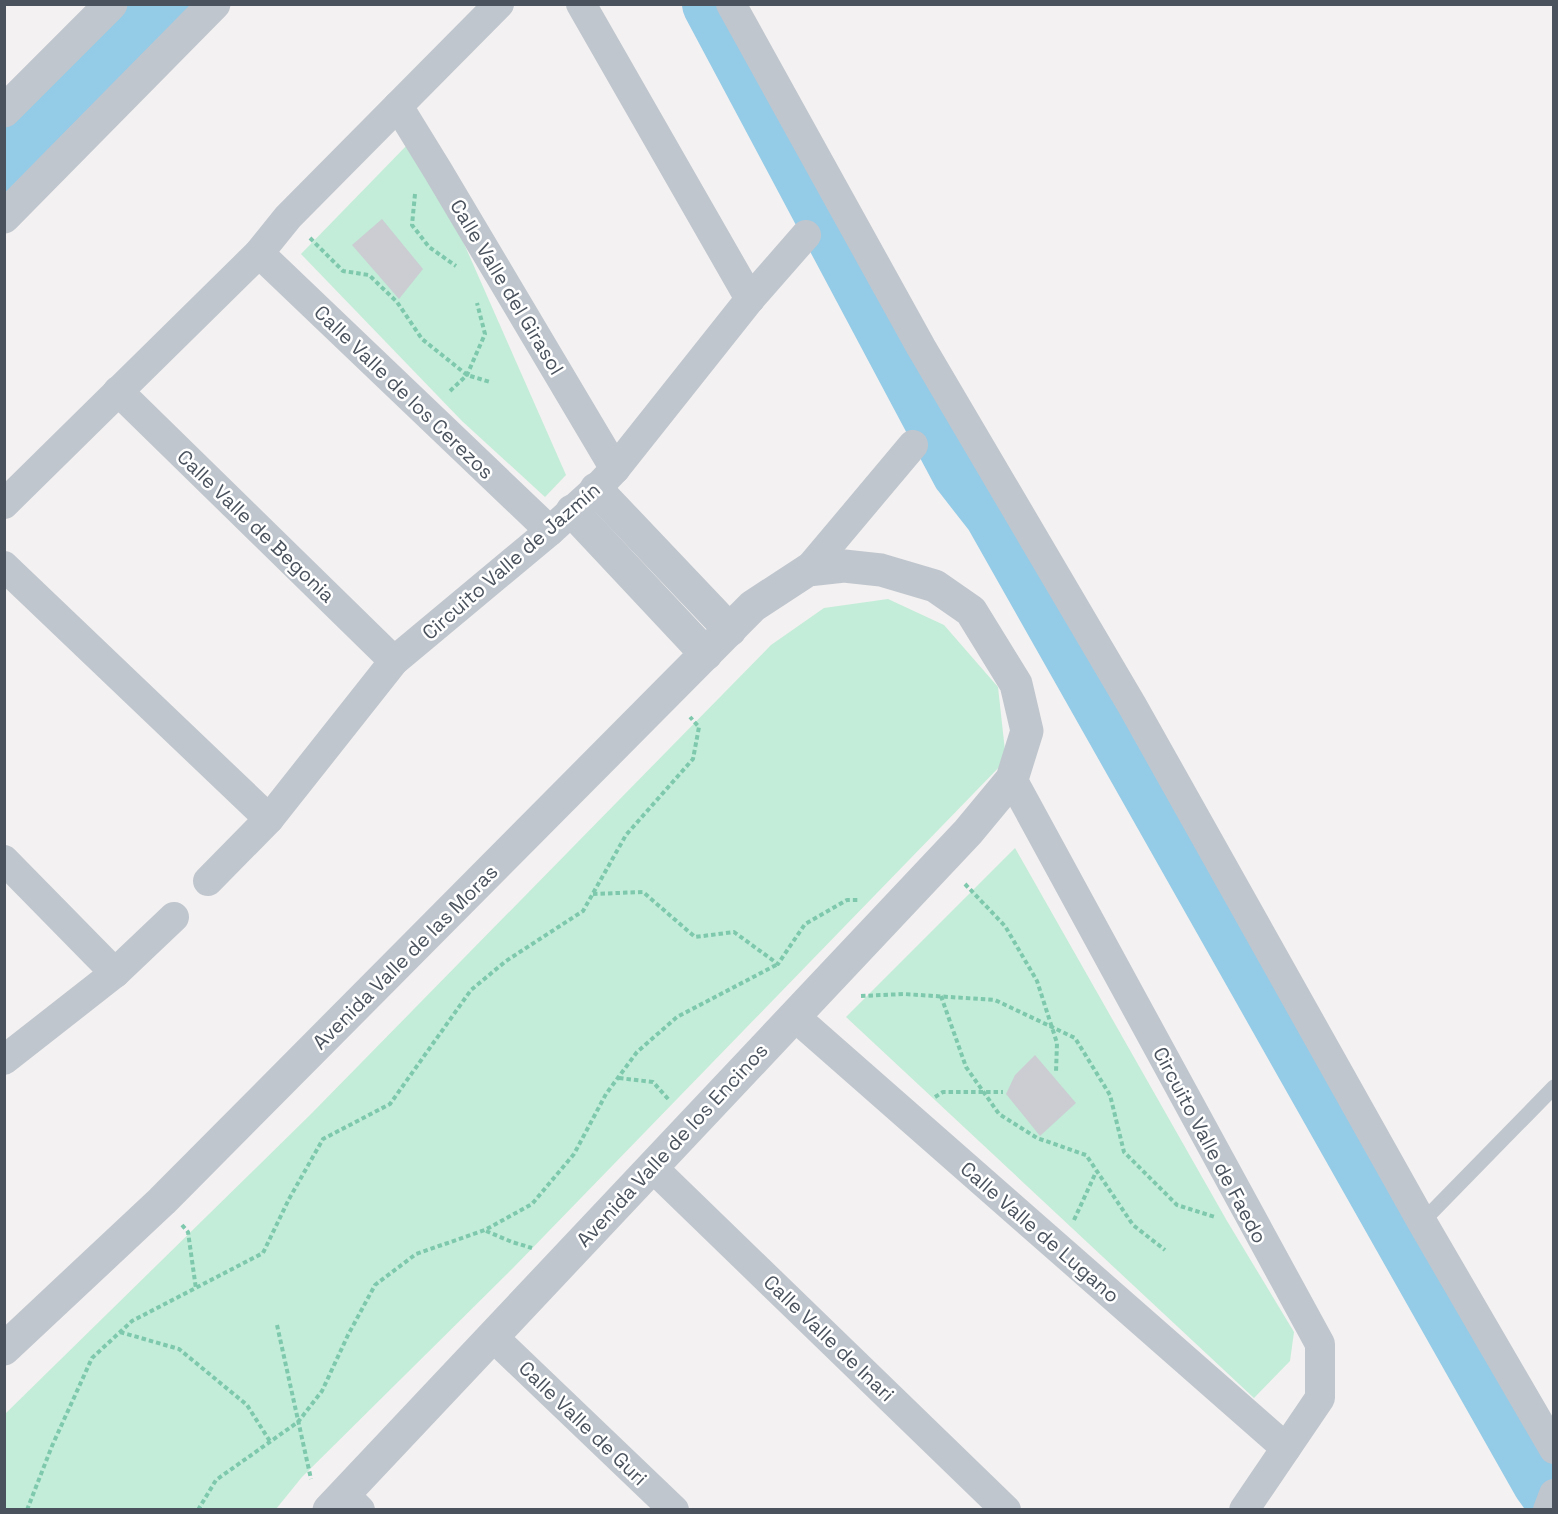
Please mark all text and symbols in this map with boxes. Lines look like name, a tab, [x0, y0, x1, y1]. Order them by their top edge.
street label: Calle Valle del Girasol	[444, 195, 570, 379]
street label: Calle Valle de los Cerezos	[309, 299, 499, 485]
street label: Calle Valle de Begonia	[172, 444, 340, 608]
street label: Circuito Valle de Jazmín	[417, 477, 605, 645]
street label: Avenida Valle de las Moras	[307, 859, 503, 1055]
street label: Avenida Valle de los Encinos	[571, 1038, 773, 1252]
street label: Circuito Valle de Faedo	[1147, 1042, 1273, 1248]
street label: Calle Valle de Lugano	[955, 1156, 1125, 1308]
street label: Calle Valle de Inari	[758, 1269, 900, 1407]
street label: Calle Valle de Guri	[513, 1355, 653, 1491]

